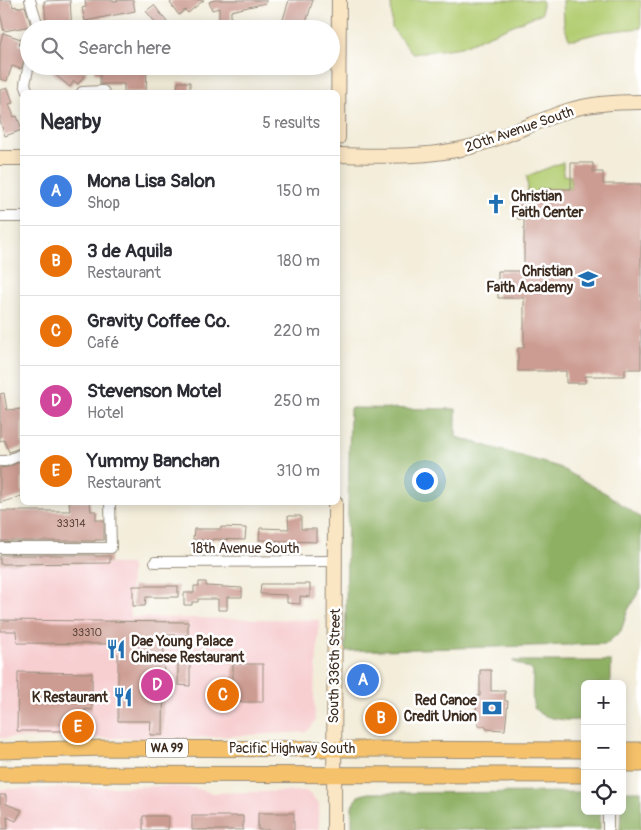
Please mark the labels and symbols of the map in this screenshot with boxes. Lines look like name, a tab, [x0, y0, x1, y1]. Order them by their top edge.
street label: 20th Avenue South	[463, 103, 576, 156]
place label: Christian Faith Center	[511, 188, 584, 221]
church icon: Christian Faith Center	[485, 193, 507, 215]
place label: Christian Faith Academy	[486, 263, 573, 296]
school or university icon: Christian Faith Academy	[577, 268, 599, 290]
your location	[412, 468, 438, 494]
house number: 33314	[56, 517, 86, 530]
street label: 18th Avenue South	[191, 540, 299, 557]
street label: South 336th Street	[325, 608, 344, 724]
house number: 33310	[72, 626, 102, 639]
place label: Dae Young Palace Chinese Restaurant	[131, 633, 245, 666]
restaurant icon: Dae Young Palace Chinese Restaurant	[105, 638, 127, 660]
pin: A	[347, 661, 379, 699]
pin: D	[141, 666, 173, 704]
pin: C	[207, 676, 239, 714]
restaurant icon: K Restaurant	[112, 686, 134, 708]
place label: K Restaurant	[32, 689, 108, 706]
place label: Red Canoe Credit Union	[404, 692, 478, 725]
bank icon: Red Canoe Credit Union	[481, 697, 503, 719]
pin: B	[365, 699, 397, 737]
pin: E	[62, 708, 94, 746]
road number: WA 99	[146, 738, 188, 758]
street label: Pacific Highway South	[229, 740, 355, 757]

